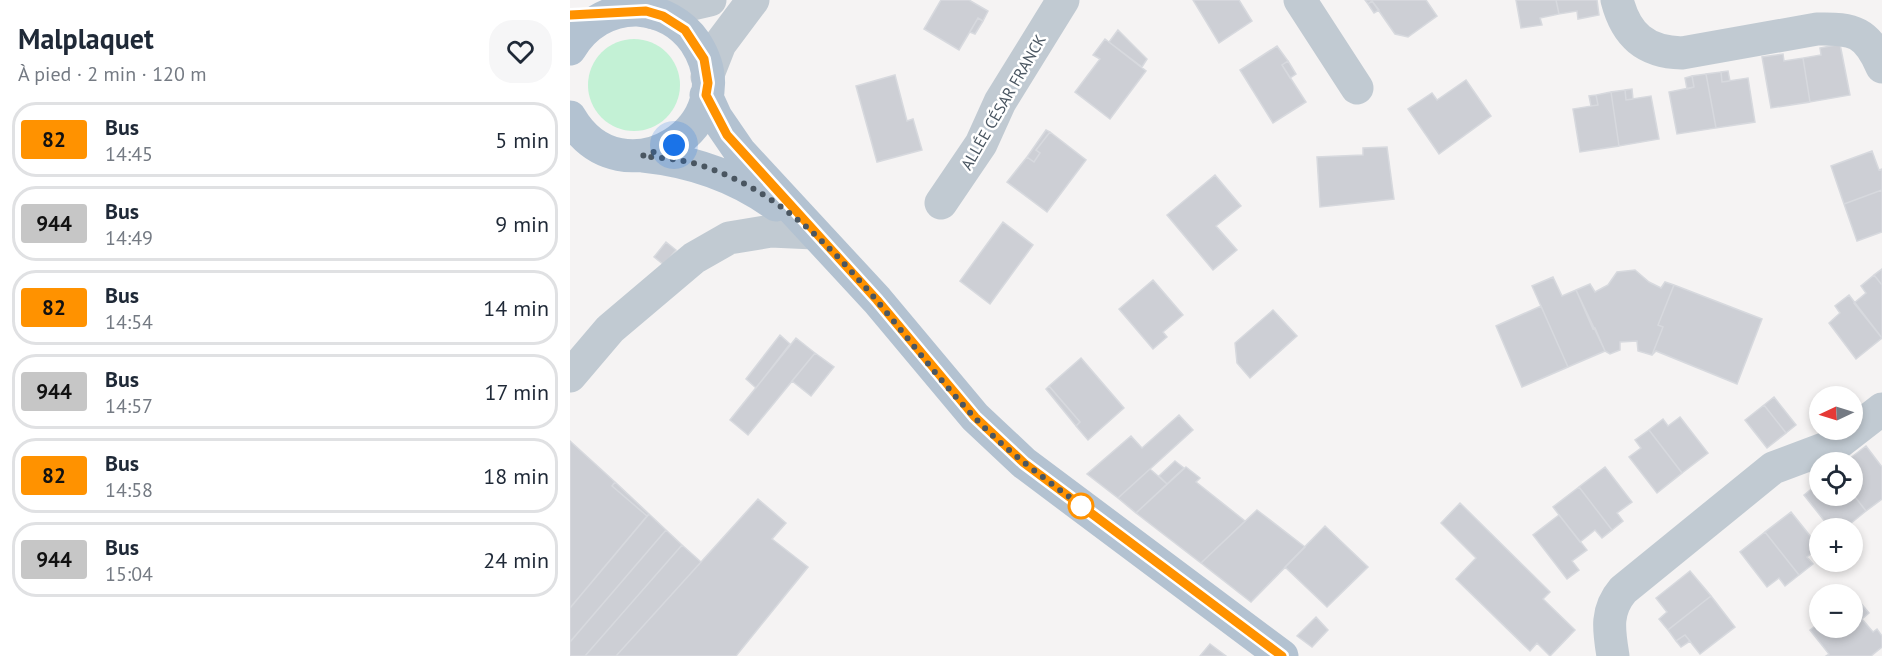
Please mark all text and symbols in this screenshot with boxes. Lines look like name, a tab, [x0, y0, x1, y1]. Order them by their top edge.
text: Malplaquet	[18, 20, 154, 57]
button: heart	[489, 20, 552, 83]
street label: ALLÉE CÉSAR FRANCK	[956, 31, 1050, 173]
text: À pied · 2 min · 120 m	[18, 61, 206, 87]
text: Bus	[105, 113, 139, 141]
text: 82	[42, 126, 66, 153]
text: 5 min	[495, 126, 549, 154]
your location	[659, 130, 689, 160]
text: 14:45	[105, 141, 153, 167]
text: Bus	[105, 197, 139, 225]
text: 944	[36, 210, 72, 237]
text: 9 min	[495, 210, 549, 238]
text: 14:49	[105, 225, 153, 251]
text: Bus	[105, 281, 139, 309]
text: 82	[42, 294, 66, 321]
text: 14 min	[483, 294, 549, 322]
text: 14:54	[105, 309, 153, 335]
text: Bus	[105, 365, 139, 393]
text: 944	[36, 378, 72, 405]
text: 17 min	[485, 378, 549, 406]
north arrow	[1809, 386, 1863, 440]
map controls	[1809, 386, 1863, 638]
text: 14:57	[105, 393, 153, 419]
text: Bus	[105, 449, 139, 477]
button: locate	[1809, 452, 1863, 506]
text: 82	[42, 462, 66, 489]
text: 18 min	[483, 462, 549, 490]
text: 14:58	[105, 477, 153, 503]
unlabelled marker	[1068, 493, 1094, 519]
button: +	[1809, 518, 1863, 572]
text: Bus	[105, 533, 139, 561]
text: 944	[36, 546, 72, 573]
text: 24 min	[483, 546, 549, 574]
text: 15:04	[105, 561, 153, 587]
button: −	[1809, 584, 1863, 638]

